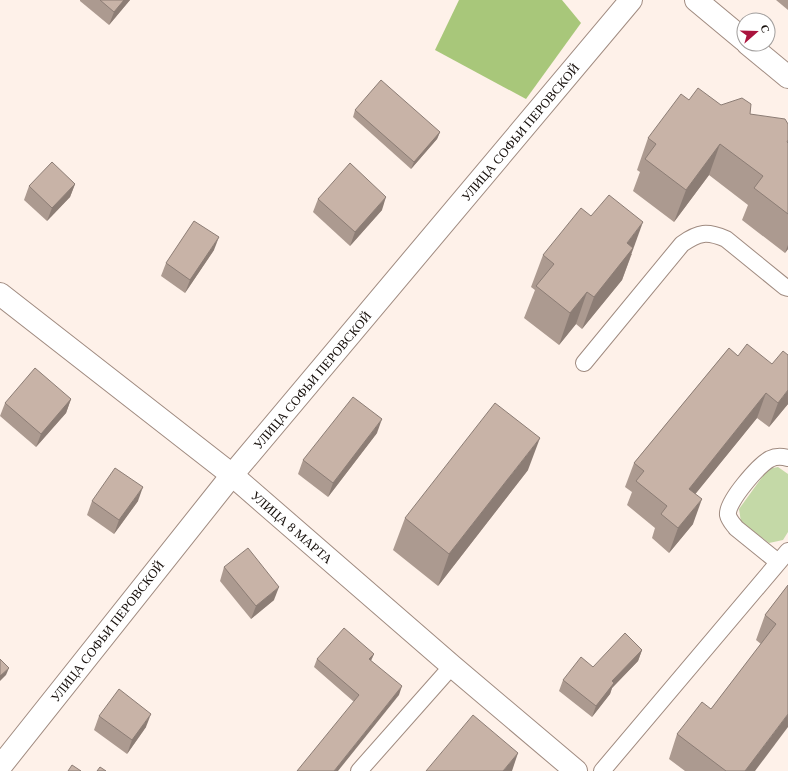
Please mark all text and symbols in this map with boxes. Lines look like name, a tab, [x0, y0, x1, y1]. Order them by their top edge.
north arrow	[736, 12, 776, 52]
text: С	[758, 23, 772, 34]
street label: УЛИЦА СОФЬИ ПЕРОВСКОЙ	[458, 60, 582, 204]
street label: УЛИЦА СОФЬИ ПЕРОВСКОЙ	[250, 308, 374, 452]
street label: УЛИЦА 8 МАРТА	[248, 488, 336, 567]
street label: УЛИЦА СОФЬИ ПЕРОВСКОЙ	[48, 558, 167, 705]

